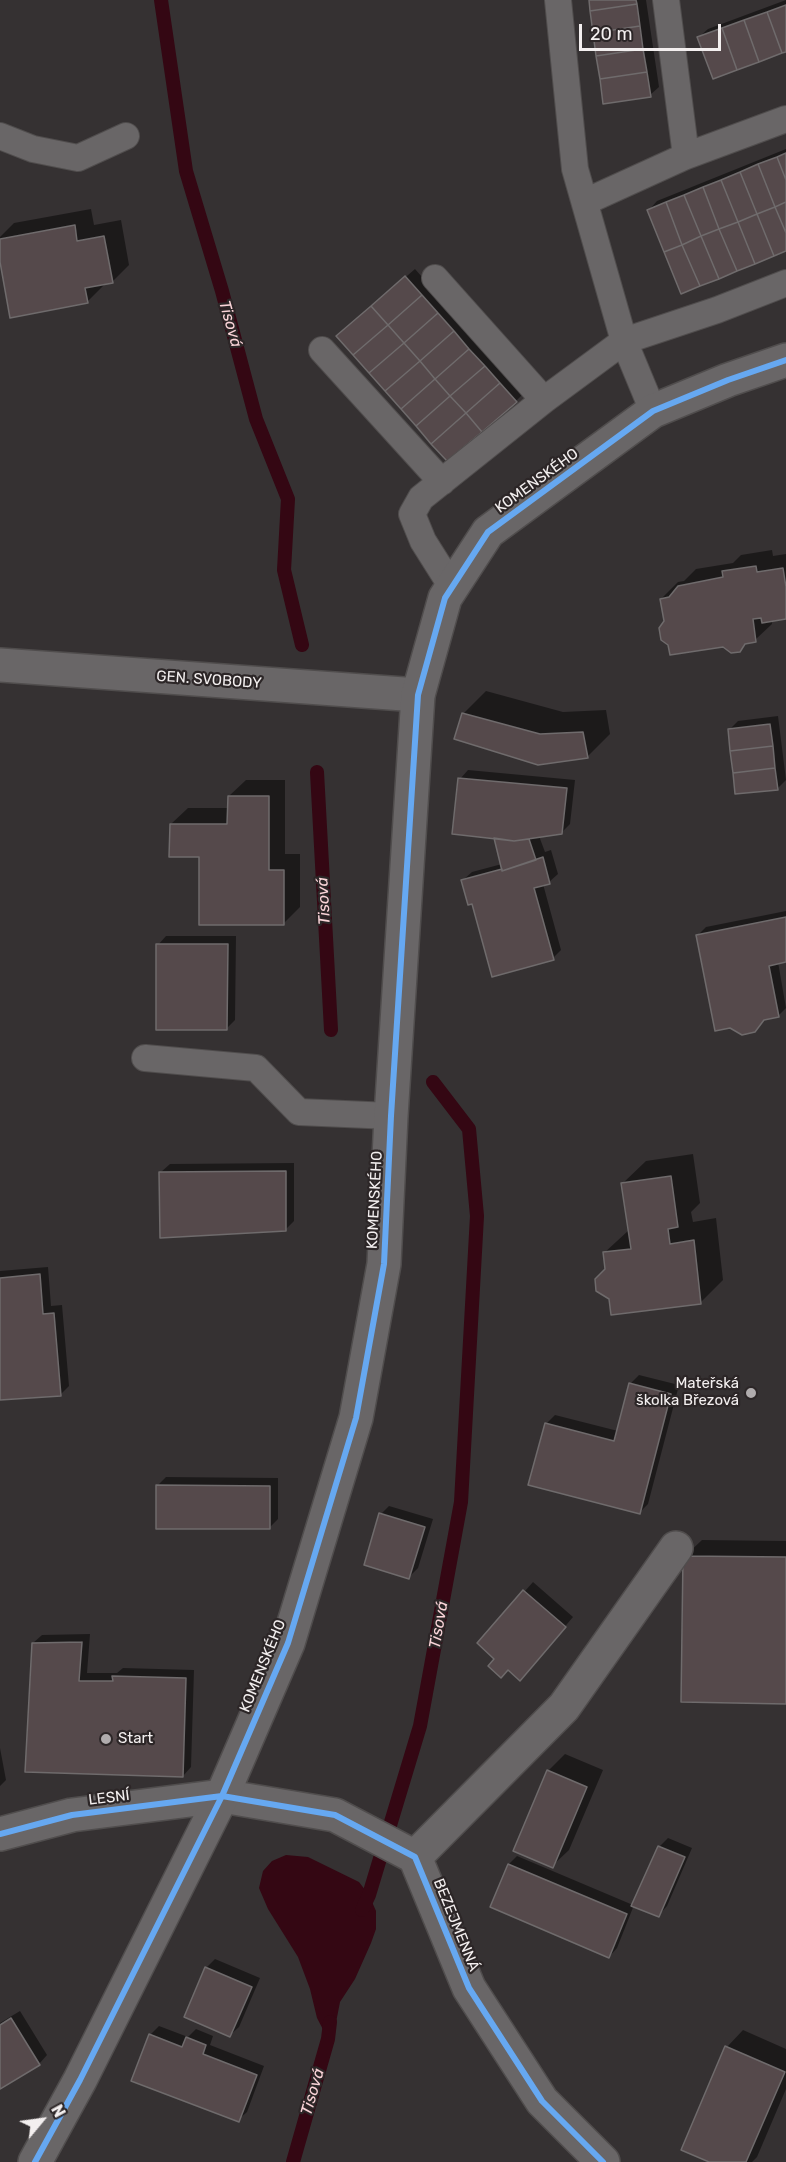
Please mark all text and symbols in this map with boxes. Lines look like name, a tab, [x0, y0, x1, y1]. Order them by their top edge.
scale bar	[582, 12, 724, 50]
text: 20 m	[590, 23, 632, 45]
water label: Tisová	[214, 298, 246, 350]
street label: KOMENSKÉHO	[492, 445, 582, 517]
street label: GEN. SVOBODY	[156, 667, 262, 693]
water label: Tisová	[313, 877, 335, 925]
street label: KOMENSKÉHO	[363, 1150, 387, 1250]
place label: Mateřská školka Březová	[636, 1375, 739, 1410]
marker: Mateřská školka Březová	[744, 1386, 758, 1400]
water label: Tisová	[425, 1600, 453, 1650]
street label: KOMENSKÉHO	[236, 1617, 290, 1715]
place label: Start	[118, 1730, 153, 1748]
marker: Start	[99, 1732, 113, 1746]
street label: LESNÍ	[87, 1787, 131, 1809]
street label: BEZEJMENNÁ	[429, 1876, 483, 1974]
water label: Tisová	[297, 2066, 329, 2118]
north arrow	[12, 2090, 72, 2150]
text: N	[47, 2101, 69, 2121]

